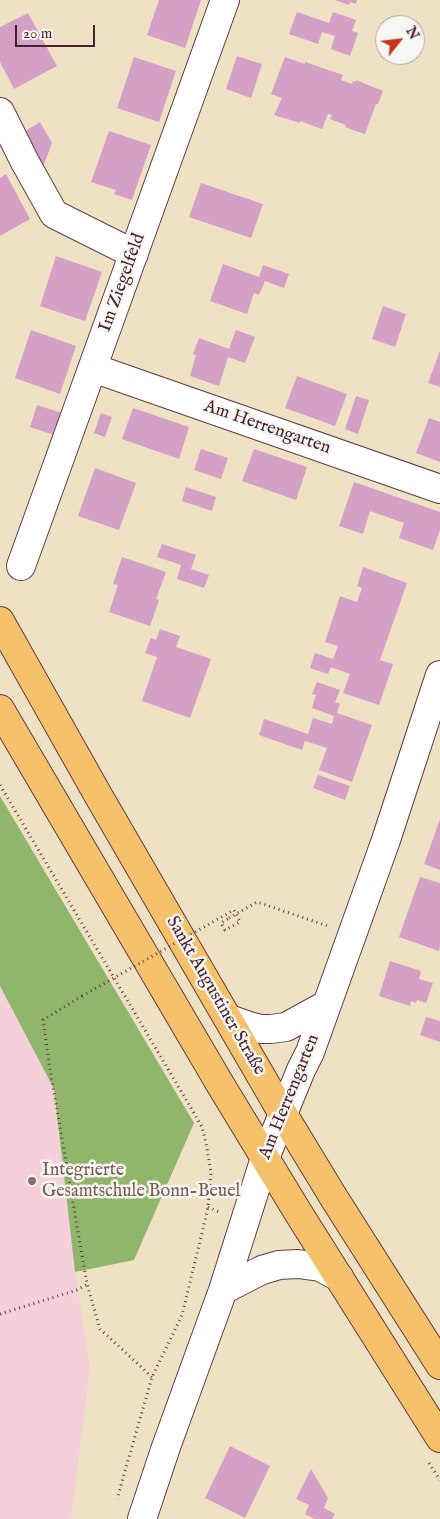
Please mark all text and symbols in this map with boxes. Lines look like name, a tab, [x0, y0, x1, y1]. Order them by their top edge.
scale bar	[18, 15, 98, 47]
north arrow	[375, 15, 425, 65]
text: 20 m	[23, 24, 52, 43]
text: N	[401, 24, 423, 43]
street label: Im Ziegelfeld	[95, 231, 151, 335]
street label: Am Herrengarten	[201, 396, 333, 460]
street label: Sankt Augustiner Straße	[161, 913, 269, 1079]
street label: Am Herrengarten	[255, 1031, 325, 1163]
place label: Integrierte Gesamtschule Bonn-Beuel	[42, 1160, 240, 1202]
marker: Integrierte Gesamtschule Bonn-Beuel	[26, 1175, 38, 1187]

